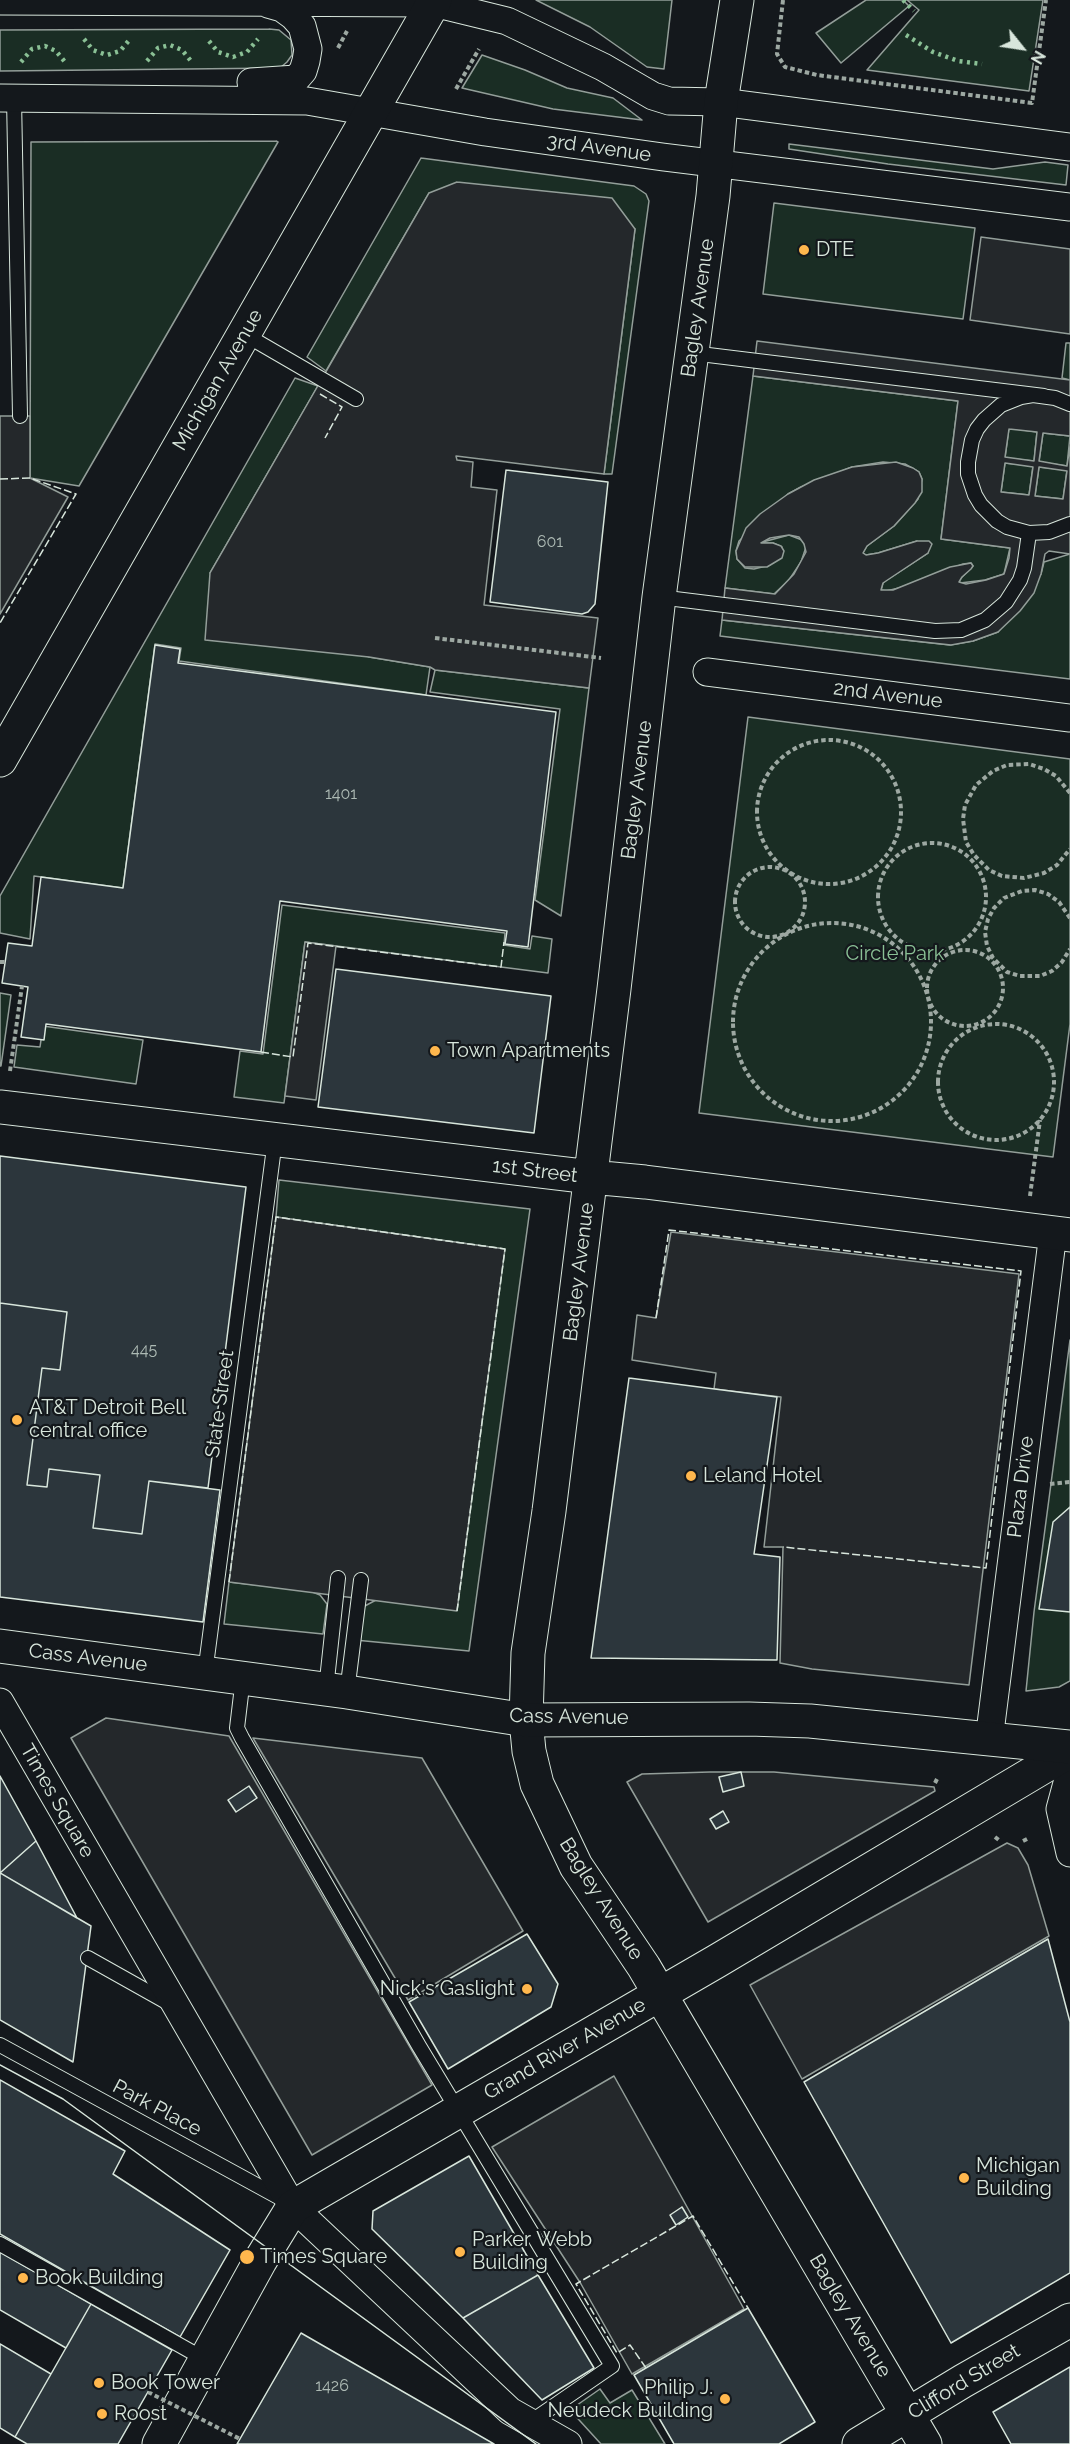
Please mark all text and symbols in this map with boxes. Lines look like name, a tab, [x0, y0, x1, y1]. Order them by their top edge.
north arrow	[992, 18, 1052, 78]
text: N	[1027, 47, 1049, 67]
street label: 3rd Avenue	[545, 129, 653, 167]
street label: Bagley Avenue	[676, 237, 720, 379]
place label: DTE	[816, 238, 854, 262]
marker: DTE	[797, 243, 811, 257]
street label: Michigan Avenue	[168, 305, 268, 455]
house number: 601	[537, 532, 563, 552]
street label: 2nd Avenue	[832, 676, 944, 714]
street label: Bagley Avenue	[617, 719, 657, 861]
house number: 1401	[325, 784, 357, 804]
park label: Circle Park	[846, 942, 944, 966]
place label: Town Apartments	[447, 1039, 610, 1063]
marker: Town Apartments	[428, 1044, 442, 1058]
street label: 1st Street	[491, 1154, 579, 1188]
street label: Bagley Avenue	[559, 1201, 599, 1343]
house number: 445	[131, 1340, 157, 1360]
street label: State Street	[201, 1349, 239, 1459]
place label: AT&T Detroit Bell central office	[29, 1396, 186, 1443]
marker: AT&T Detroit Bell central office	[10, 1413, 24, 1427]
street label: Plaza Drive	[1003, 1435, 1039, 1539]
place label: Leland Hotel	[703, 1464, 822, 1488]
marker: Leland Hotel	[684, 1469, 698, 1483]
street label: Cass Avenue	[27, 1639, 149, 1677]
street label: Cass Avenue	[509, 1704, 629, 1730]
street label: Times Square	[15, 1740, 99, 1862]
street label: Bagley Avenue	[554, 1833, 648, 1965]
place label: Nick's Gaslight	[380, 1977, 515, 2001]
marker: Nick's Gaslight	[520, 1982, 534, 1996]
street label: Grand River Avenue	[480, 1993, 650, 2105]
street label: Park Place	[108, 2075, 206, 2141]
place label: Michigan Building	[976, 2154, 1060, 2201]
marker: Michigan Building	[957, 2171, 971, 2185]
place label: Parker Webb Building	[472, 2228, 592, 2275]
place label: Times Square	[260, 2245, 387, 2269]
marker: Parker Webb Building	[453, 2245, 467, 2259]
marker: Times Square	[238, 2248, 256, 2266]
street label: Bagley Avenue	[804, 2250, 896, 2382]
place label: Book Building	[35, 2266, 164, 2290]
marker: Book Building	[16, 2271, 30, 2285]
street label: Clifford Street	[904, 2339, 1024, 2425]
place label: Book Tower	[111, 2371, 220, 2395]
marker: Book Tower	[92, 2376, 106, 2390]
house number: 1426	[315, 2376, 349, 2396]
place label: Philip J. Neudeck Building	[547, 2376, 713, 2423]
marker: Philip J. Neudeck Building	[718, 2392, 732, 2406]
place label: Roost	[114, 2402, 167, 2426]
marker: Roost	[95, 2407, 109, 2421]

